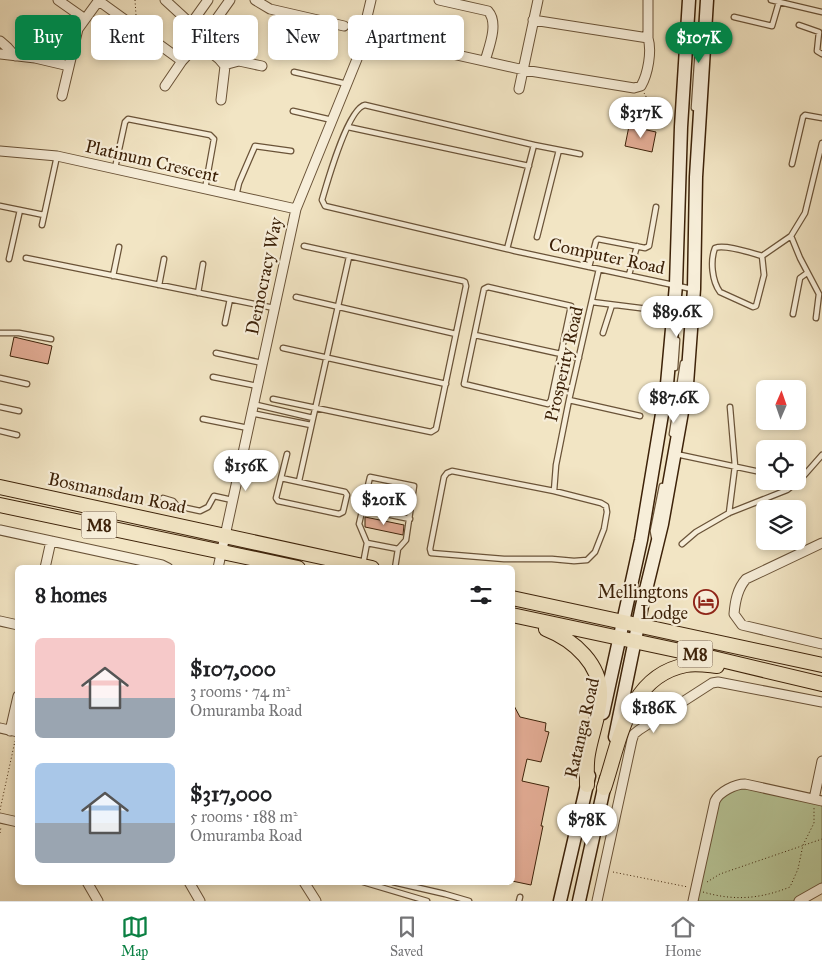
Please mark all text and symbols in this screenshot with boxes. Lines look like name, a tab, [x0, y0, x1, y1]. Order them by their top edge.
chip: Buy	[15, 15, 81, 60]
chip: Rent	[91, 15, 163, 60]
chip: Filters	[173, 15, 258, 60]
chip: New	[268, 15, 338, 60]
chip: Apartment	[348, 15, 464, 60]
pin: $107K	[664, 22, 734, 64]
text: $107K	[676, 28, 722, 47]
pin: $317K	[606, 96, 676, 139]
text: $317K	[620, 103, 662, 122]
street label: Platinum Crescent	[83, 135, 222, 187]
street label: Democracy Way	[241, 215, 287, 337]
street label: Computer Road	[547, 233, 667, 279]
pin: $89.6K	[636, 296, 718, 338]
text: $89.6K	[652, 302, 702, 321]
street label: Prosperity Road	[540, 304, 588, 424]
north arrow	[756, 380, 806, 430]
map controls	[756, 380, 806, 550]
pin: $87.6K	[633, 382, 715, 424]
text: $87.6K	[649, 388, 699, 407]
button: locate	[756, 440, 806, 490]
pin: $156K	[211, 450, 281, 492]
text: $156K	[225, 456, 267, 475]
street label: Bosmansdam Road	[46, 468, 188, 518]
pin: $201K	[349, 484, 419, 526]
text: $201K	[362, 490, 406, 509]
button: layers	[756, 500, 806, 550]
road number: M8	[82, 512, 116, 538]
icon: filters	[467, 581, 495, 609]
place label: Mellingtons Lodge	[597, 581, 688, 625]
text: 8 homes	[35, 582, 107, 608]
hotel icon: Mellingtons Lodge	[693, 589, 719, 615]
road number: M8	[678, 641, 712, 668]
text: $107,000	[190, 656, 276, 682]
icon: home	[75, 658, 135, 718]
street label: Ratanga Road	[560, 676, 605, 780]
text: 3 rooms · 74 m²	[190, 682, 290, 701]
pin: $186K	[619, 692, 689, 734]
text: $186K	[632, 698, 676, 717]
text: Omuramba Road	[190, 701, 302, 720]
text: $317,000	[190, 781, 272, 807]
icon: home	[75, 783, 135, 843]
pin: $78K	[557, 804, 617, 846]
text: 5 rooms · 188 m²	[190, 807, 298, 826]
text: $78K	[568, 810, 606, 829]
text: Omuramba Road	[190, 826, 302, 845]
tab: Map	[121, 913, 149, 960]
tab: Saved	[390, 913, 423, 960]
tab: Home	[665, 913, 701, 960]

